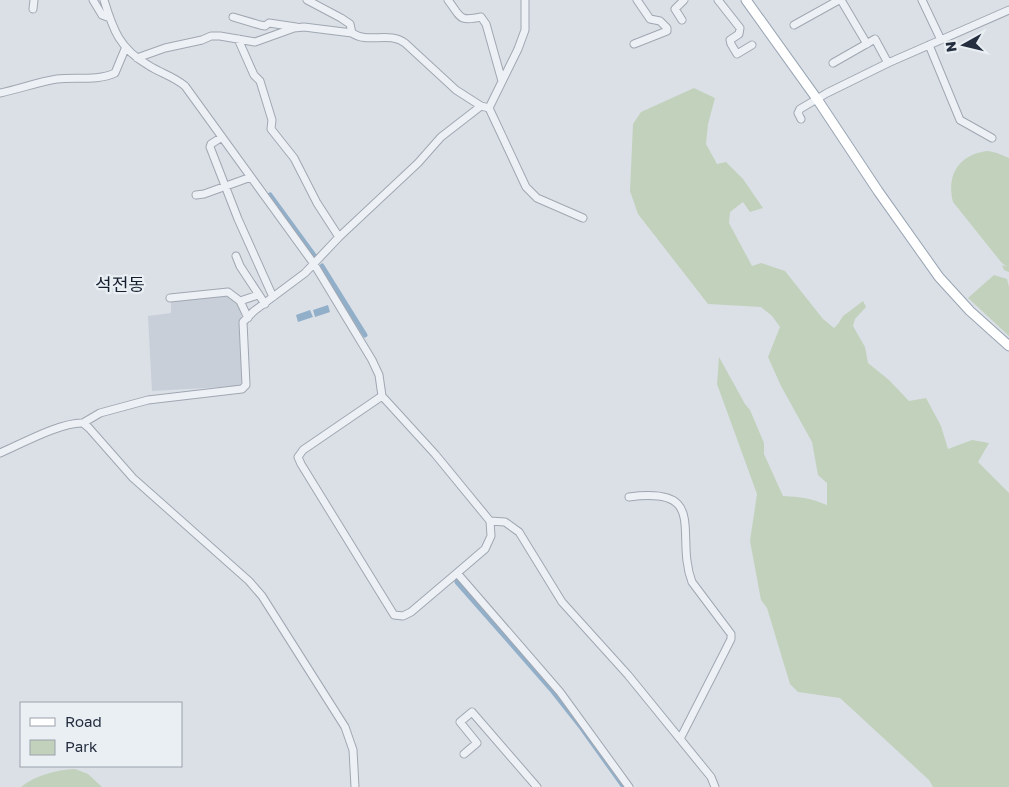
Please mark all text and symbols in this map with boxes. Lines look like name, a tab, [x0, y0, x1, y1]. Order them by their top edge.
north arrow	[939, 20, 989, 70]
text: N	[941, 40, 960, 53]
district label: 석전동	[95, 273, 145, 295]
legend	[20, 702, 182, 767]
text: Road	[65, 712, 102, 730]
text: Park	[65, 737, 98, 755]

